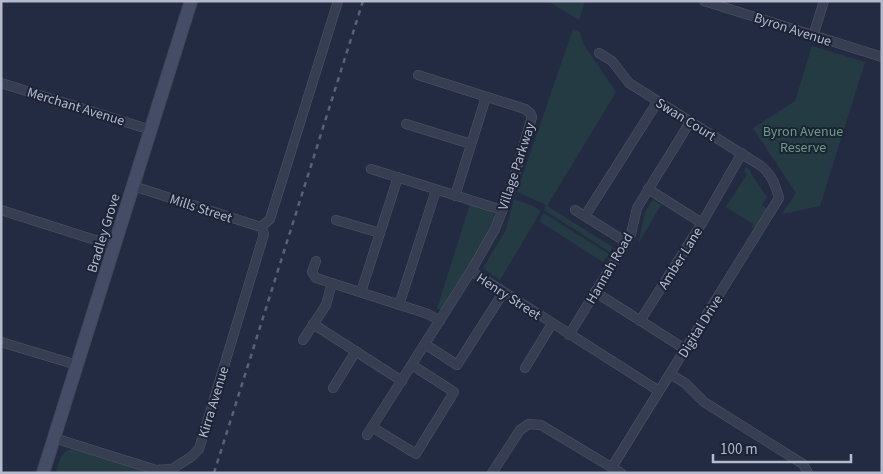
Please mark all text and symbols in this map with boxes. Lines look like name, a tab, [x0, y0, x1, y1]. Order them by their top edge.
street label: Byron Avenue	[751, 8, 834, 52]
street label: Merchant Avenue	[24, 83, 127, 131]
street label: Swan Court	[651, 93, 720, 146]
street label: Village Parkway	[493, 119, 541, 213]
park label: Byron Avenue Reserve	[763, 122, 843, 158]
street label: Mills Street	[167, 189, 235, 229]
street label: Bradley Grove	[82, 191, 125, 275]
street label: Amber Lane	[654, 223, 708, 294]
street label: Hannah Road	[581, 229, 638, 308]
street label: Henry Street	[472, 268, 545, 325]
street label: Digital Drive	[674, 291, 728, 362]
street label: Kirra Avenue	[194, 364, 234, 441]
scale bar	[713, 432, 850, 464]
text: 100 m	[720, 439, 758, 460]

